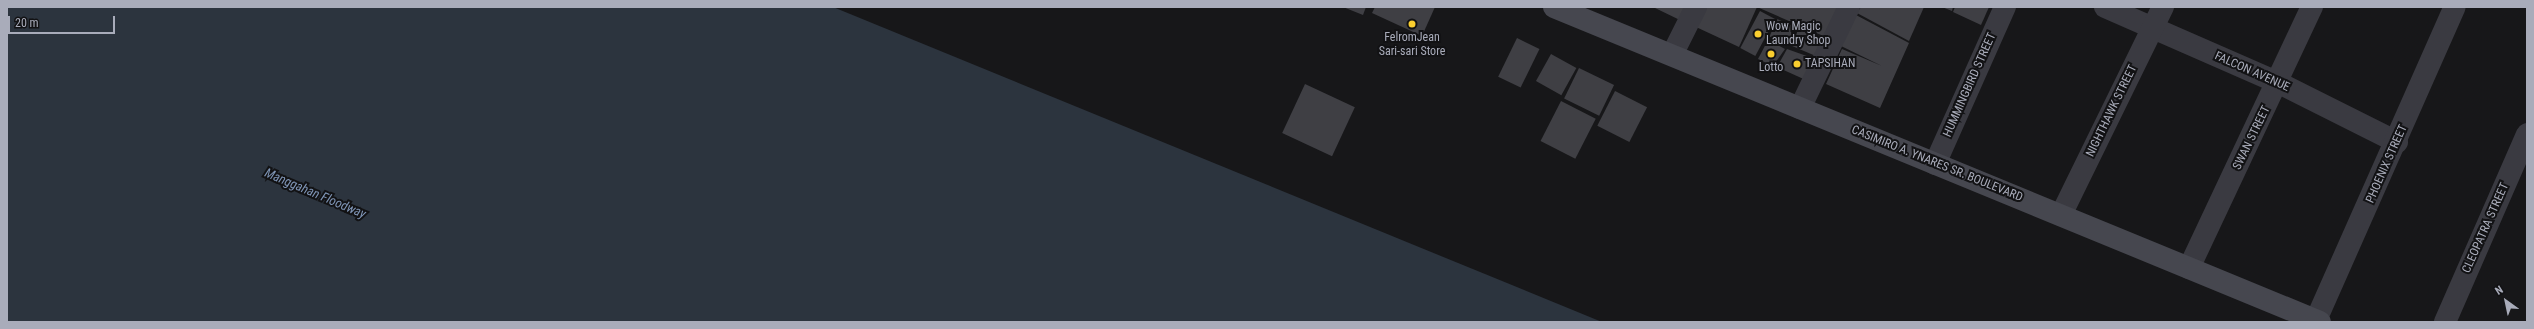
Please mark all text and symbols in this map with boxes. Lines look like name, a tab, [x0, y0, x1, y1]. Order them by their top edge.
scale bar	[10, 8, 117, 34]
text: 20 m	[15, 16, 39, 30]
marker: FelromJean Sari-sari Store	[1407, 19, 1417, 29]
place label: Wow Magic Laundry Shop	[1766, 20, 1830, 48]
marker: Wow Magic Laundry Shop	[1753, 29, 1763, 39]
place label: FelromJean Sari-sari Store	[1379, 31, 1445, 59]
street label: HUMMINGBIRD STREET	[1941, 31, 1999, 139]
marker: Lotto	[1766, 49, 1776, 59]
street label: FALCON AVENUE	[2212, 49, 2292, 95]
place label: TAPSIHAN	[1805, 57, 1855, 71]
marker: TAPSIHAN	[1792, 59, 1802, 69]
place label: Lotto	[1759, 61, 1783, 75]
street label: NIGHTHAWK STREET	[2083, 63, 2141, 159]
street label: SWAN STREET	[2230, 104, 2274, 172]
street label: CASIMIRO A. YNARES SR. BOULEVARD	[1849, 123, 2025, 205]
street label: PHOENIX STREET	[2363, 123, 2411, 205]
water label: Manggahan Floodway	[262, 166, 368, 222]
street label: CLEOPATRA STREET	[2460, 181, 2512, 275]
north arrow	[2486, 281, 2526, 321]
text: N	[2493, 283, 2506, 298]

